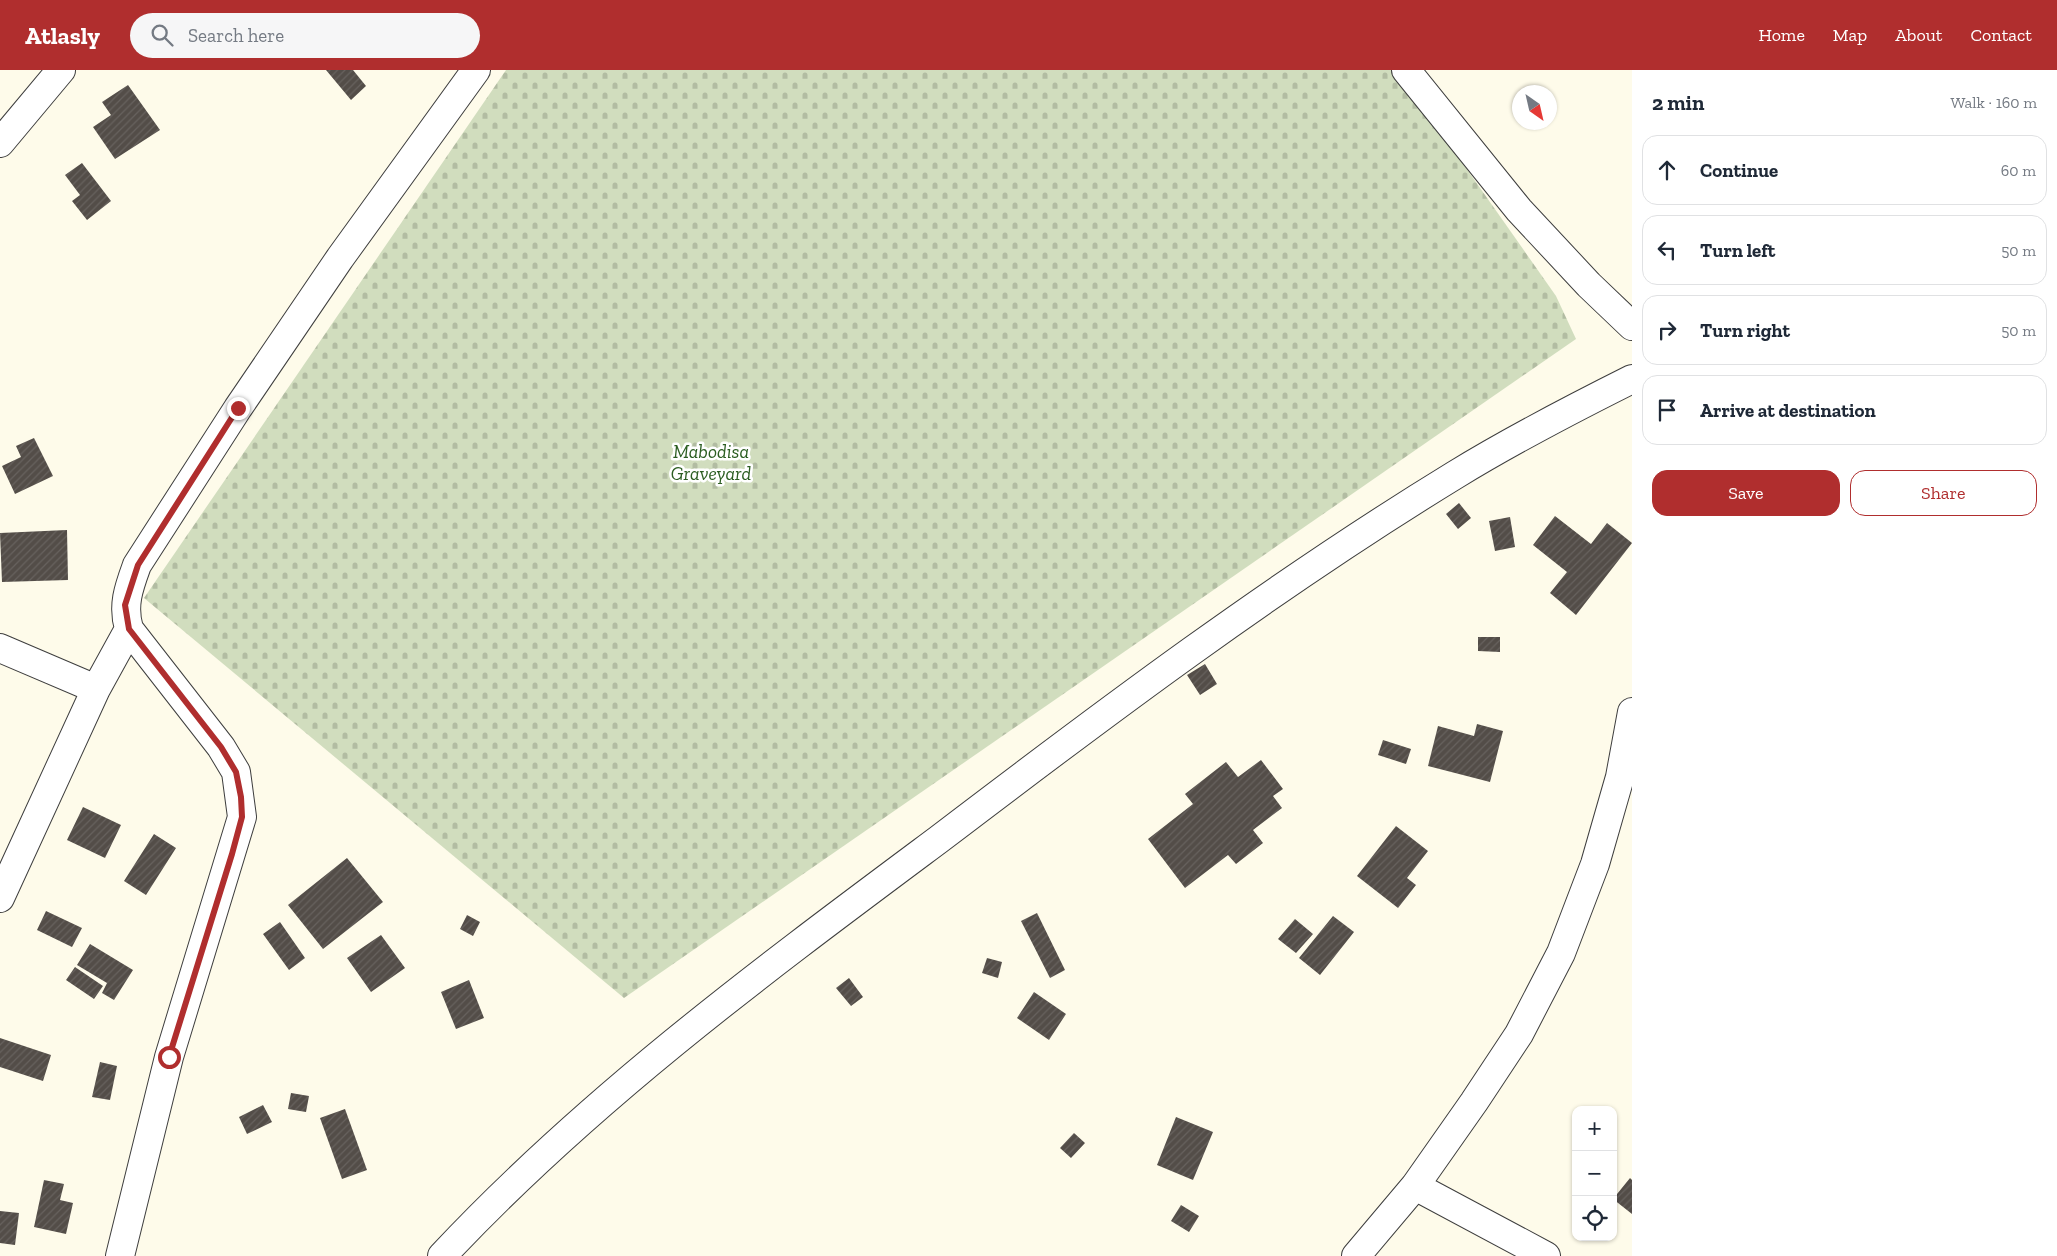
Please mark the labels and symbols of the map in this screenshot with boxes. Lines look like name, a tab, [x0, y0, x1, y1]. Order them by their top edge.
north arrow	[1512, 85, 1557, 130]
route end	[227, 397, 250, 420]
park label: Mabodisa Graveyard	[671, 440, 752, 485]
route start	[158, 1046, 181, 1069]

